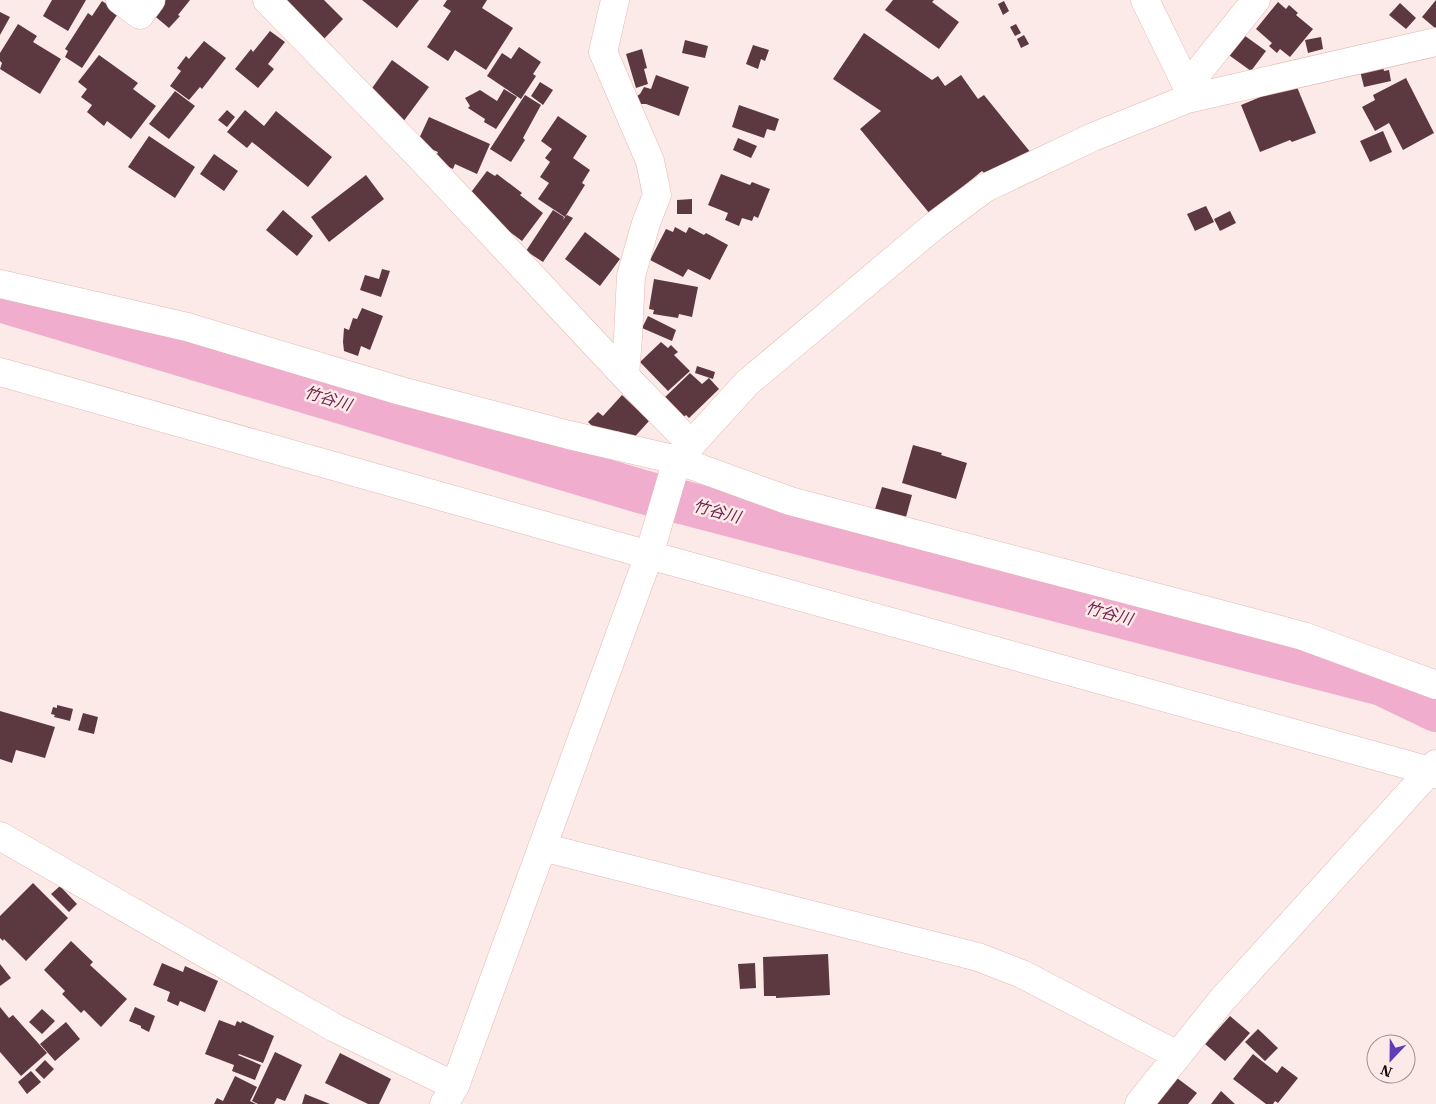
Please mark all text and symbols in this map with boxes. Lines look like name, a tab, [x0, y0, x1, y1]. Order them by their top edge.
water label: 竹谷川	[302, 381, 356, 415]
water label: 竹谷川	[691, 495, 745, 527]
water label: 竹谷川	[1083, 597, 1137, 629]
north arrow	[1366, 1034, 1416, 1084]
text: N	[1378, 1061, 1395, 1081]

